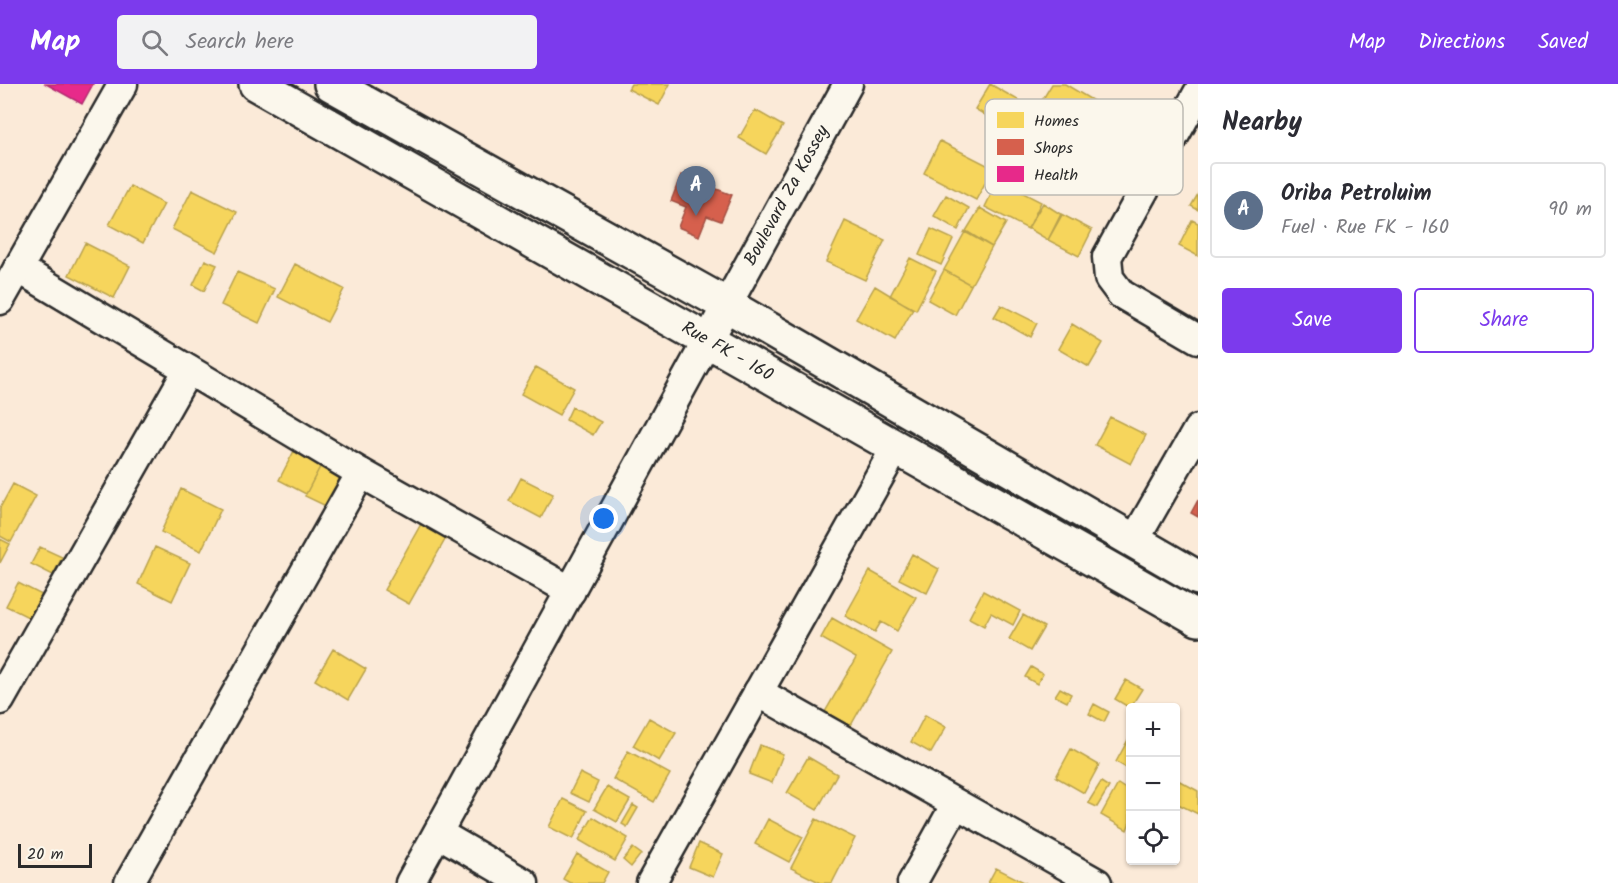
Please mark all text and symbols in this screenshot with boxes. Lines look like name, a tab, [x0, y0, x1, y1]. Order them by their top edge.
search box	[117, 15, 537, 69]
text: Map	[30, 20, 81, 65]
text: Search here	[186, 25, 294, 60]
icon: search	[138, 26, 171, 59]
text: Map	[1349, 26, 1385, 59]
text: Directions	[1418, 26, 1505, 59]
text: Saved	[1538, 26, 1588, 59]
legend	[985, 99, 1183, 195]
text: Nearby	[1222, 102, 1302, 144]
text: Homes	[1034, 109, 1079, 134]
street label: Boulevard Za Kossey	[737, 119, 837, 271]
text: Shops	[1034, 136, 1073, 161]
text: Health	[1034, 163, 1078, 188]
pin: A	[676, 166, 716, 216]
text: Oriba Petroluim	[1281, 177, 1431, 212]
text: A	[1237, 194, 1250, 226]
text: 90 m	[1548, 194, 1592, 226]
text: Fuel · Rue FK - 160	[1281, 212, 1449, 244]
button: Save	[1222, 288, 1402, 353]
button: Share	[1414, 288, 1594, 353]
street label: Rue FK - 160	[676, 314, 779, 389]
your location	[589, 504, 618, 533]
map controls	[1126, 703, 1180, 865]
button: +	[1126, 703, 1180, 757]
button: −	[1126, 757, 1180, 811]
button: locate	[1126, 811, 1180, 865]
scale bar	[18, 841, 92, 868]
text: 20 m	[27, 842, 63, 867]

